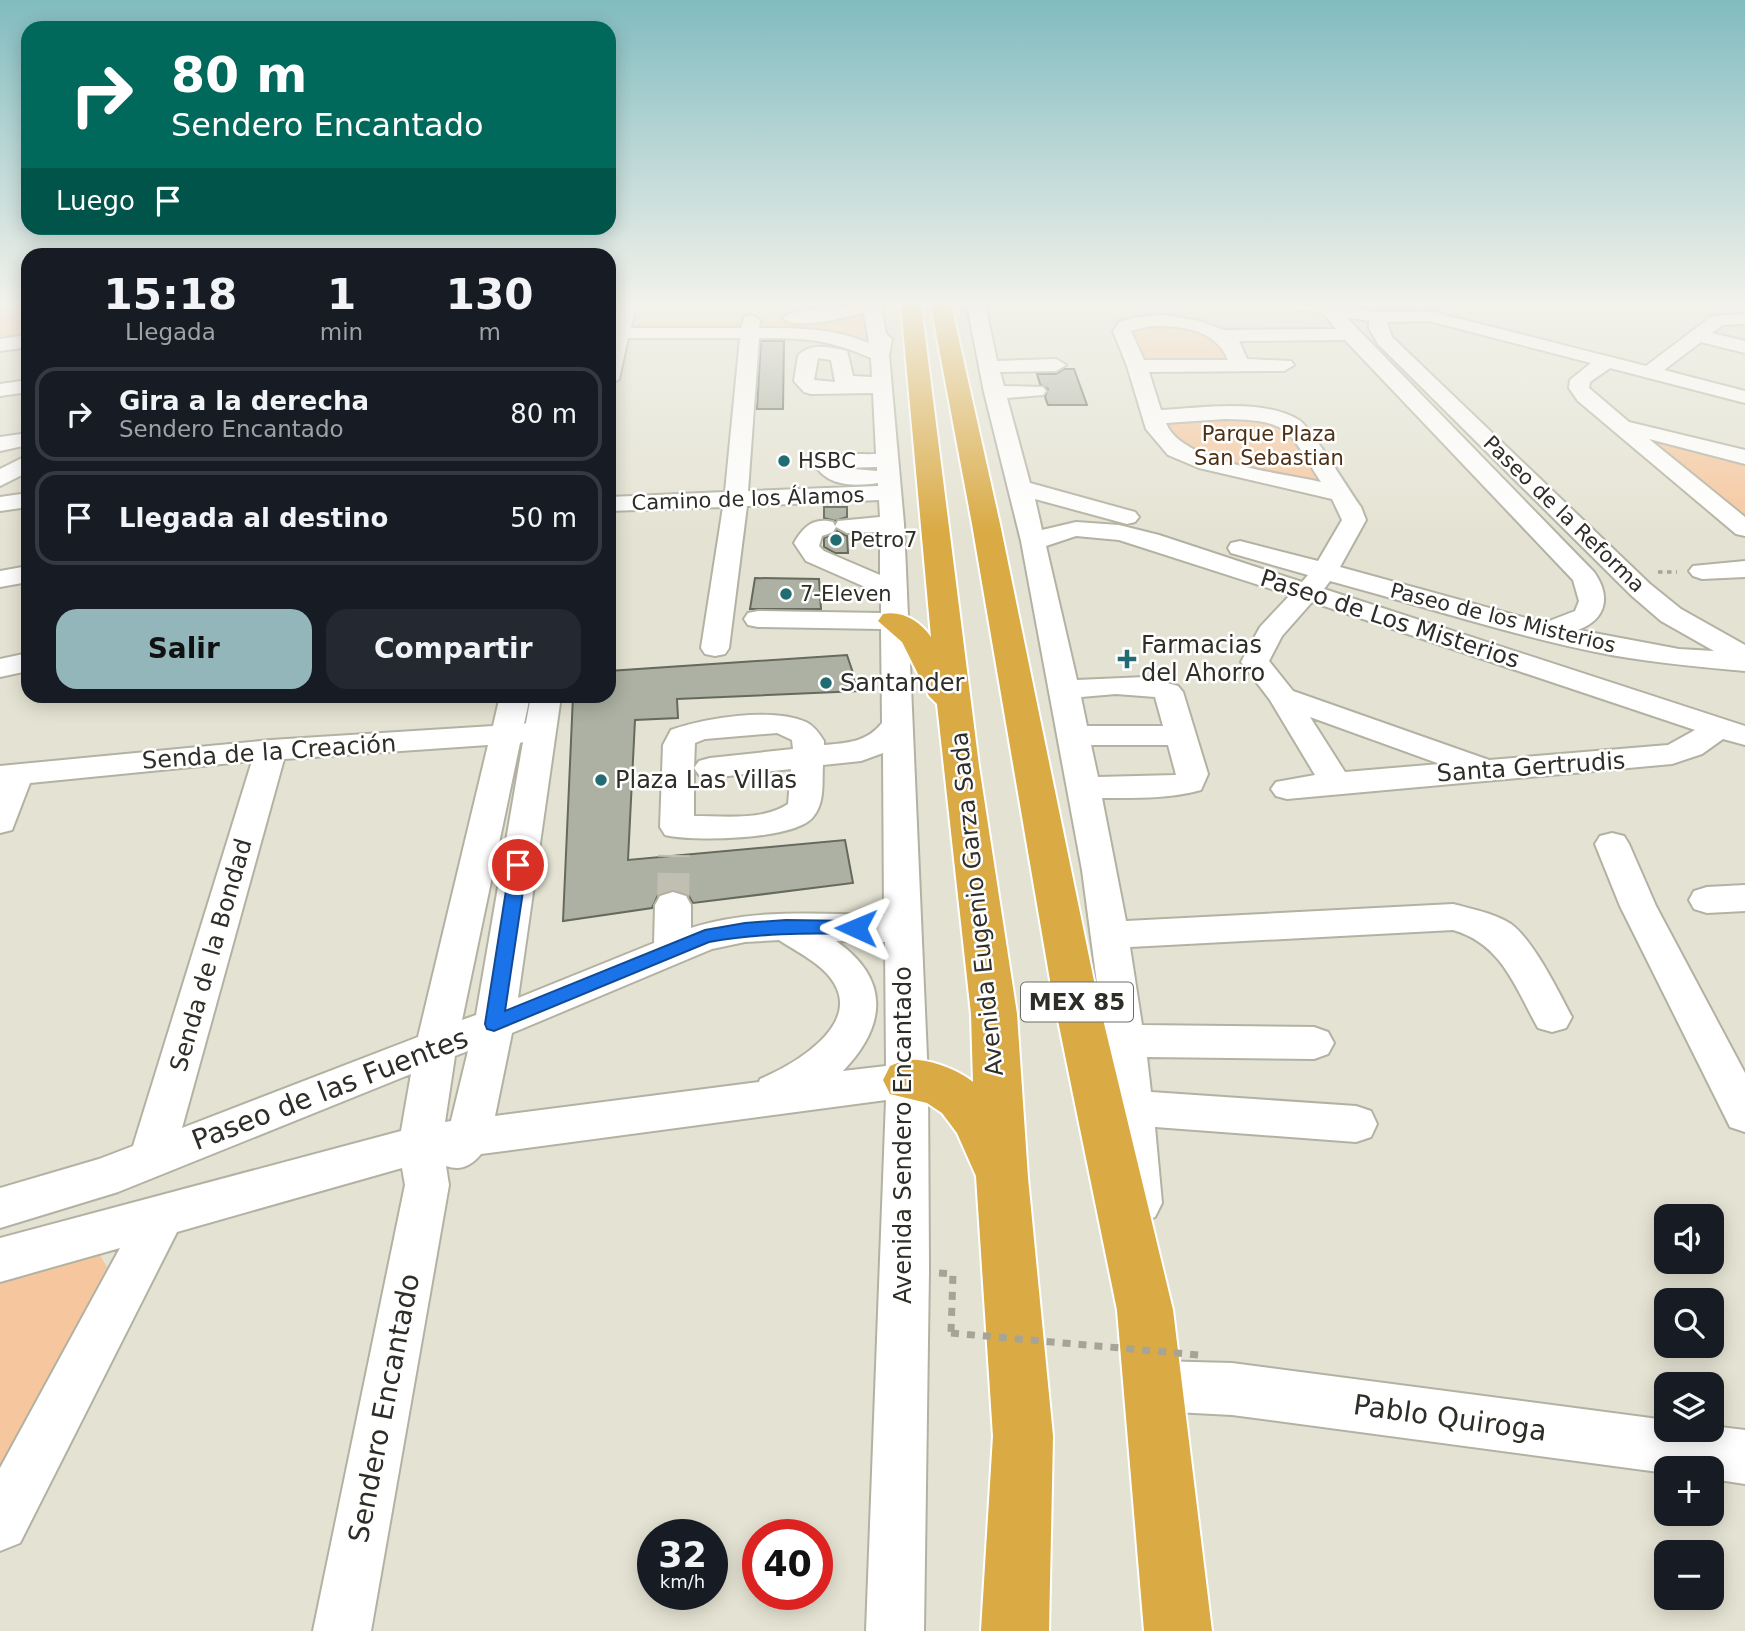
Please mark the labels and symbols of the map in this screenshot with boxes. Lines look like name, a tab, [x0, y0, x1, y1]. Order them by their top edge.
park label: Parque Plaza San Sebastian	[1194, 422, 1344, 470]
street label: Paseo de la Reforma	[1478, 431, 1650, 597]
place label: HSBC	[798, 449, 856, 473]
marker: HSBC	[776, 453, 792, 469]
street label: Camino de los Álamos	[631, 482, 865, 515]
place label: Petro7	[850, 528, 917, 552]
marker: Petro7	[828, 532, 844, 548]
street label: Paseo de Los Misterios	[1257, 564, 1523, 674]
street label: Paseo de los Misterios	[1388, 578, 1618, 658]
place label: 7-Eleven	[800, 582, 892, 606]
marker: 7-Eleven	[778, 586, 794, 602]
place label: Farmacias del Ahorro	[1141, 631, 1265, 687]
marker: Farmacias del Ahorro	[1119, 651, 1135, 667]
place label: Santander	[840, 669, 964, 697]
marker: Santander	[818, 675, 834, 691]
street label: Senda de la Creación	[141, 729, 397, 775]
street label: Avenida Eugenio Garza Sada	[945, 730, 1009, 1078]
street label: Santa Gertrudis	[1436, 746, 1626, 788]
place label: Plaza Las Villas	[615, 766, 797, 794]
marker: Plaza Las Villas	[593, 772, 609, 788]
street label: Senda de la Bondad	[164, 835, 258, 1075]
pin	[488, 835, 548, 895]
position arrow	[819, 891, 893, 965]
street label: Avenida Sendero Encantado	[889, 966, 917, 1304]
road number: MEX 85	[1021, 982, 1133, 1021]
street label: Paseo de las Fuentes	[187, 1021, 473, 1157]
street label: Sendero Encantado	[342, 1271, 426, 1545]
street label: Pablo Quiroga	[1351, 1388, 1549, 1448]
speed limit sign: 40	[742, 1519, 833, 1610]

